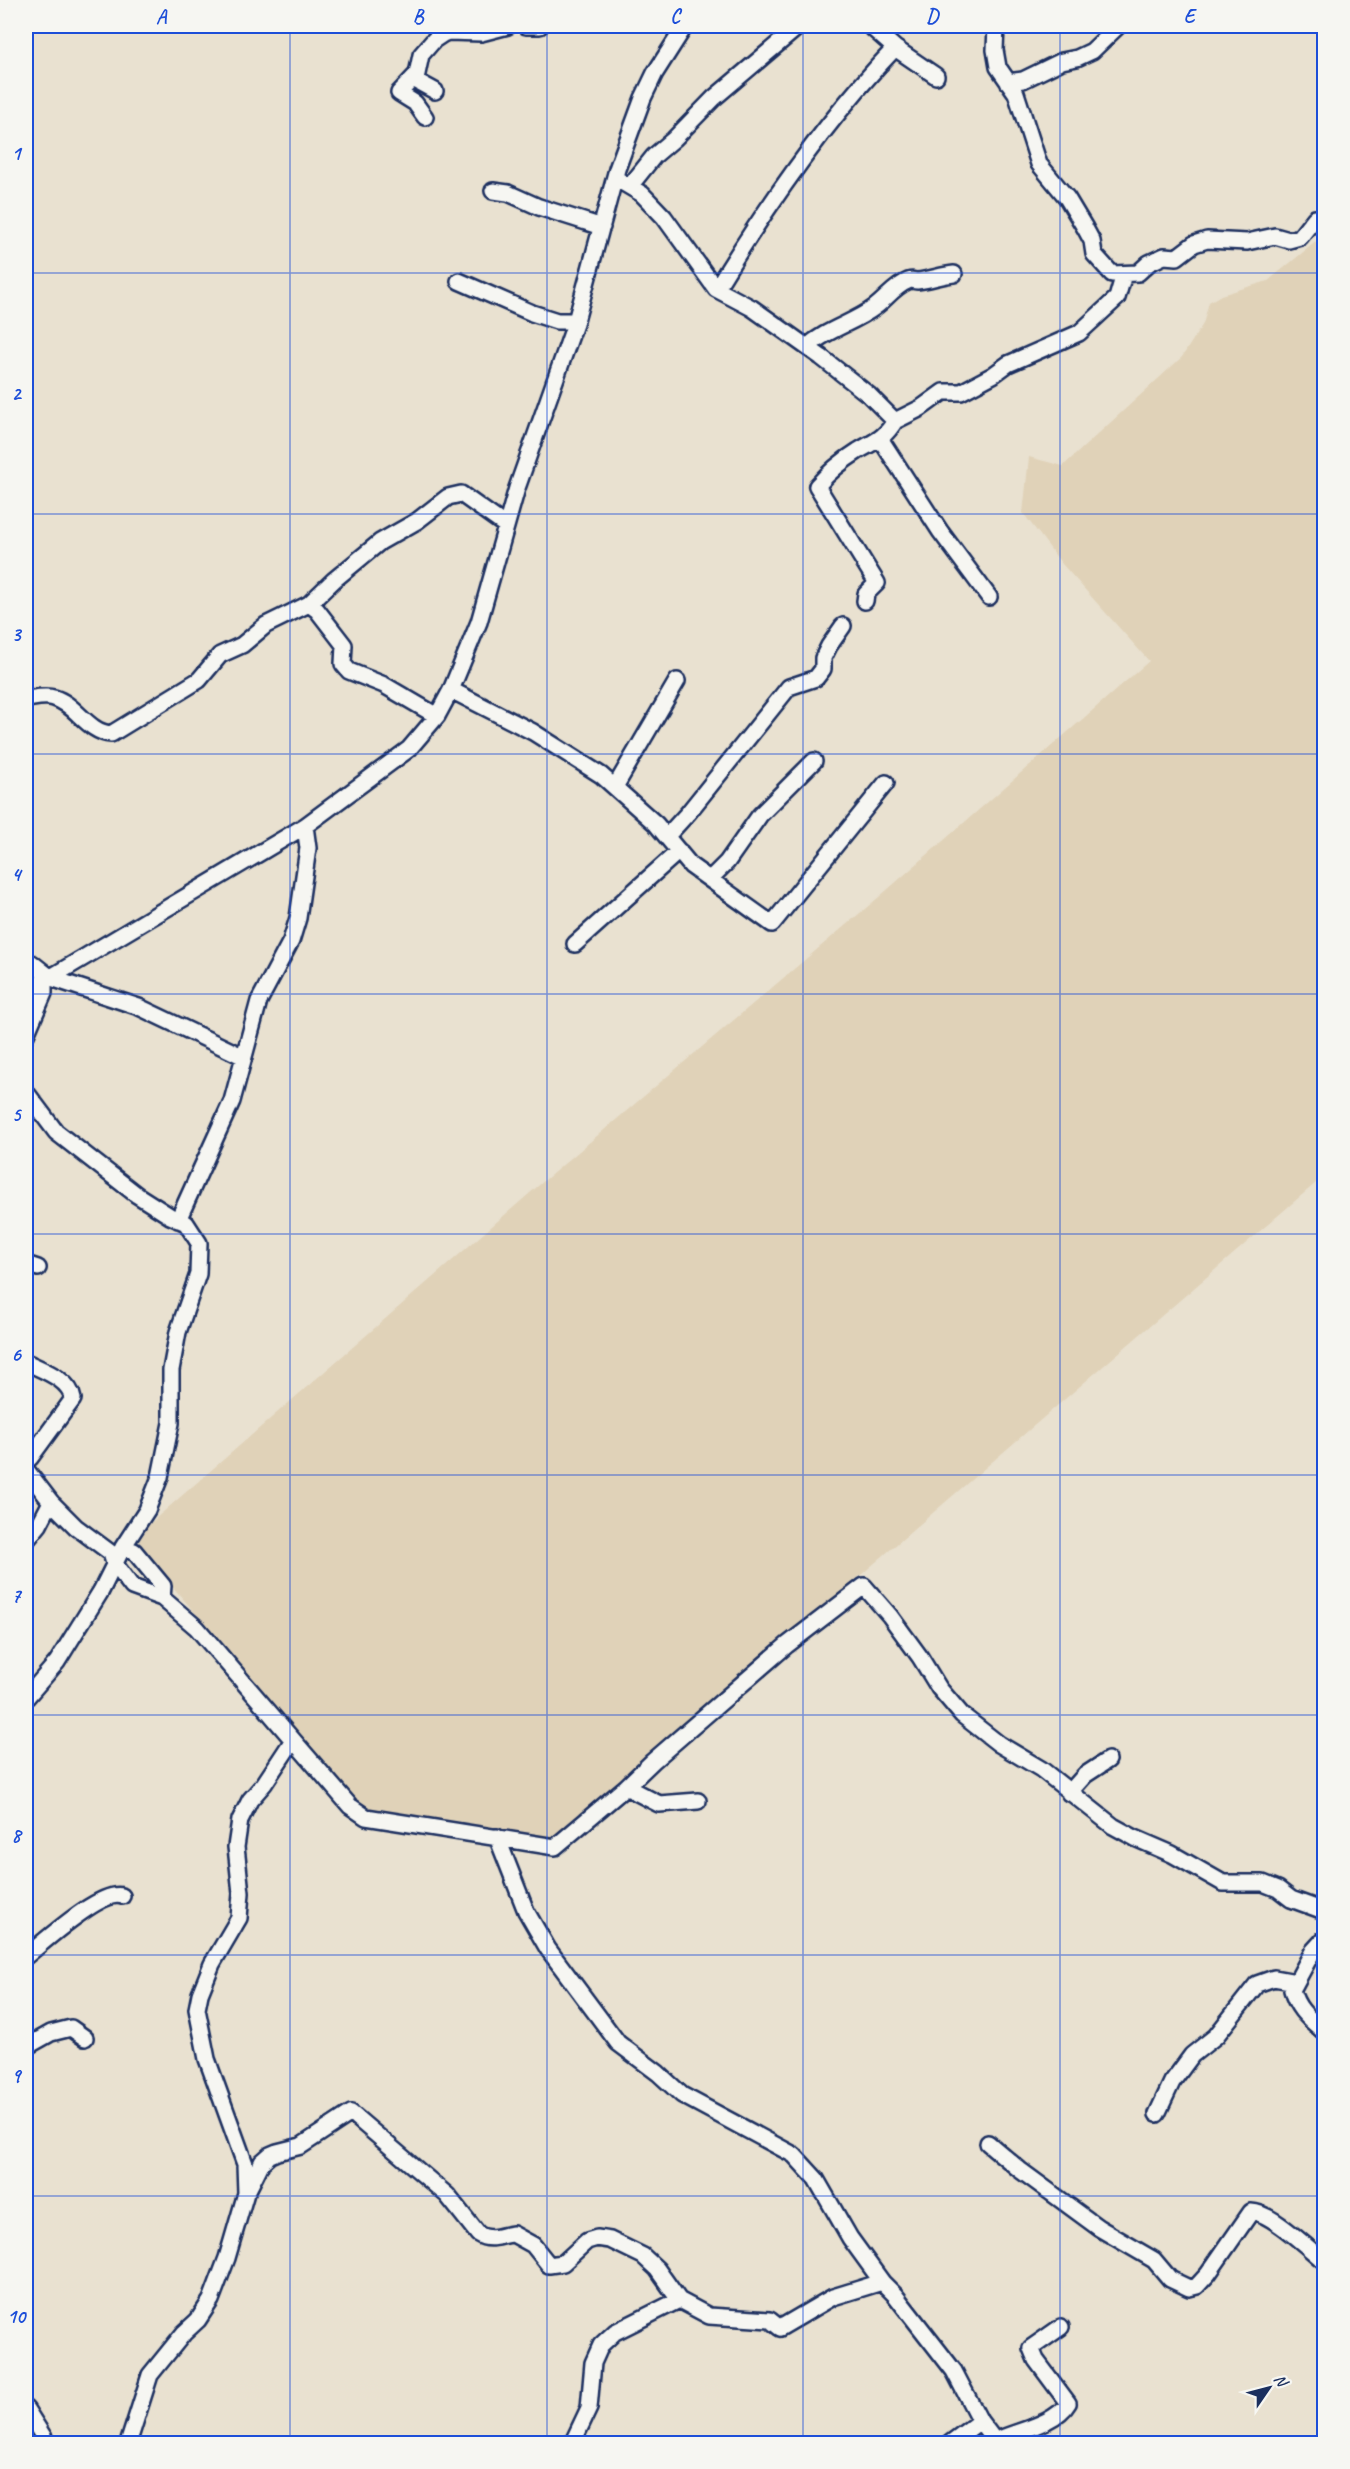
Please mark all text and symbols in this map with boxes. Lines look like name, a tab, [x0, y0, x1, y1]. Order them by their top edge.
text: A	[156, 4, 168, 29]
text: B	[413, 4, 425, 29]
text: C	[670, 4, 682, 29]
text: D	[926, 4, 940, 29]
text: E	[1184, 4, 1198, 29]
text: 1	[12, 141, 23, 166]
text: 2	[12, 381, 23, 406]
text: 3	[12, 622, 23, 647]
text: 4	[12, 862, 24, 887]
text: 5	[12, 1102, 23, 1127]
text: 6	[11, 1342, 22, 1367]
text: 7	[12, 1583, 23, 1608]
text: 8	[12, 1823, 24, 1848]
text: 9	[12, 2063, 23, 2088]
text: 10	[7, 2304, 27, 2329]
north arrow	[1239, 2358, 1299, 2418]
text: N	[1269, 2370, 1293, 2392]

